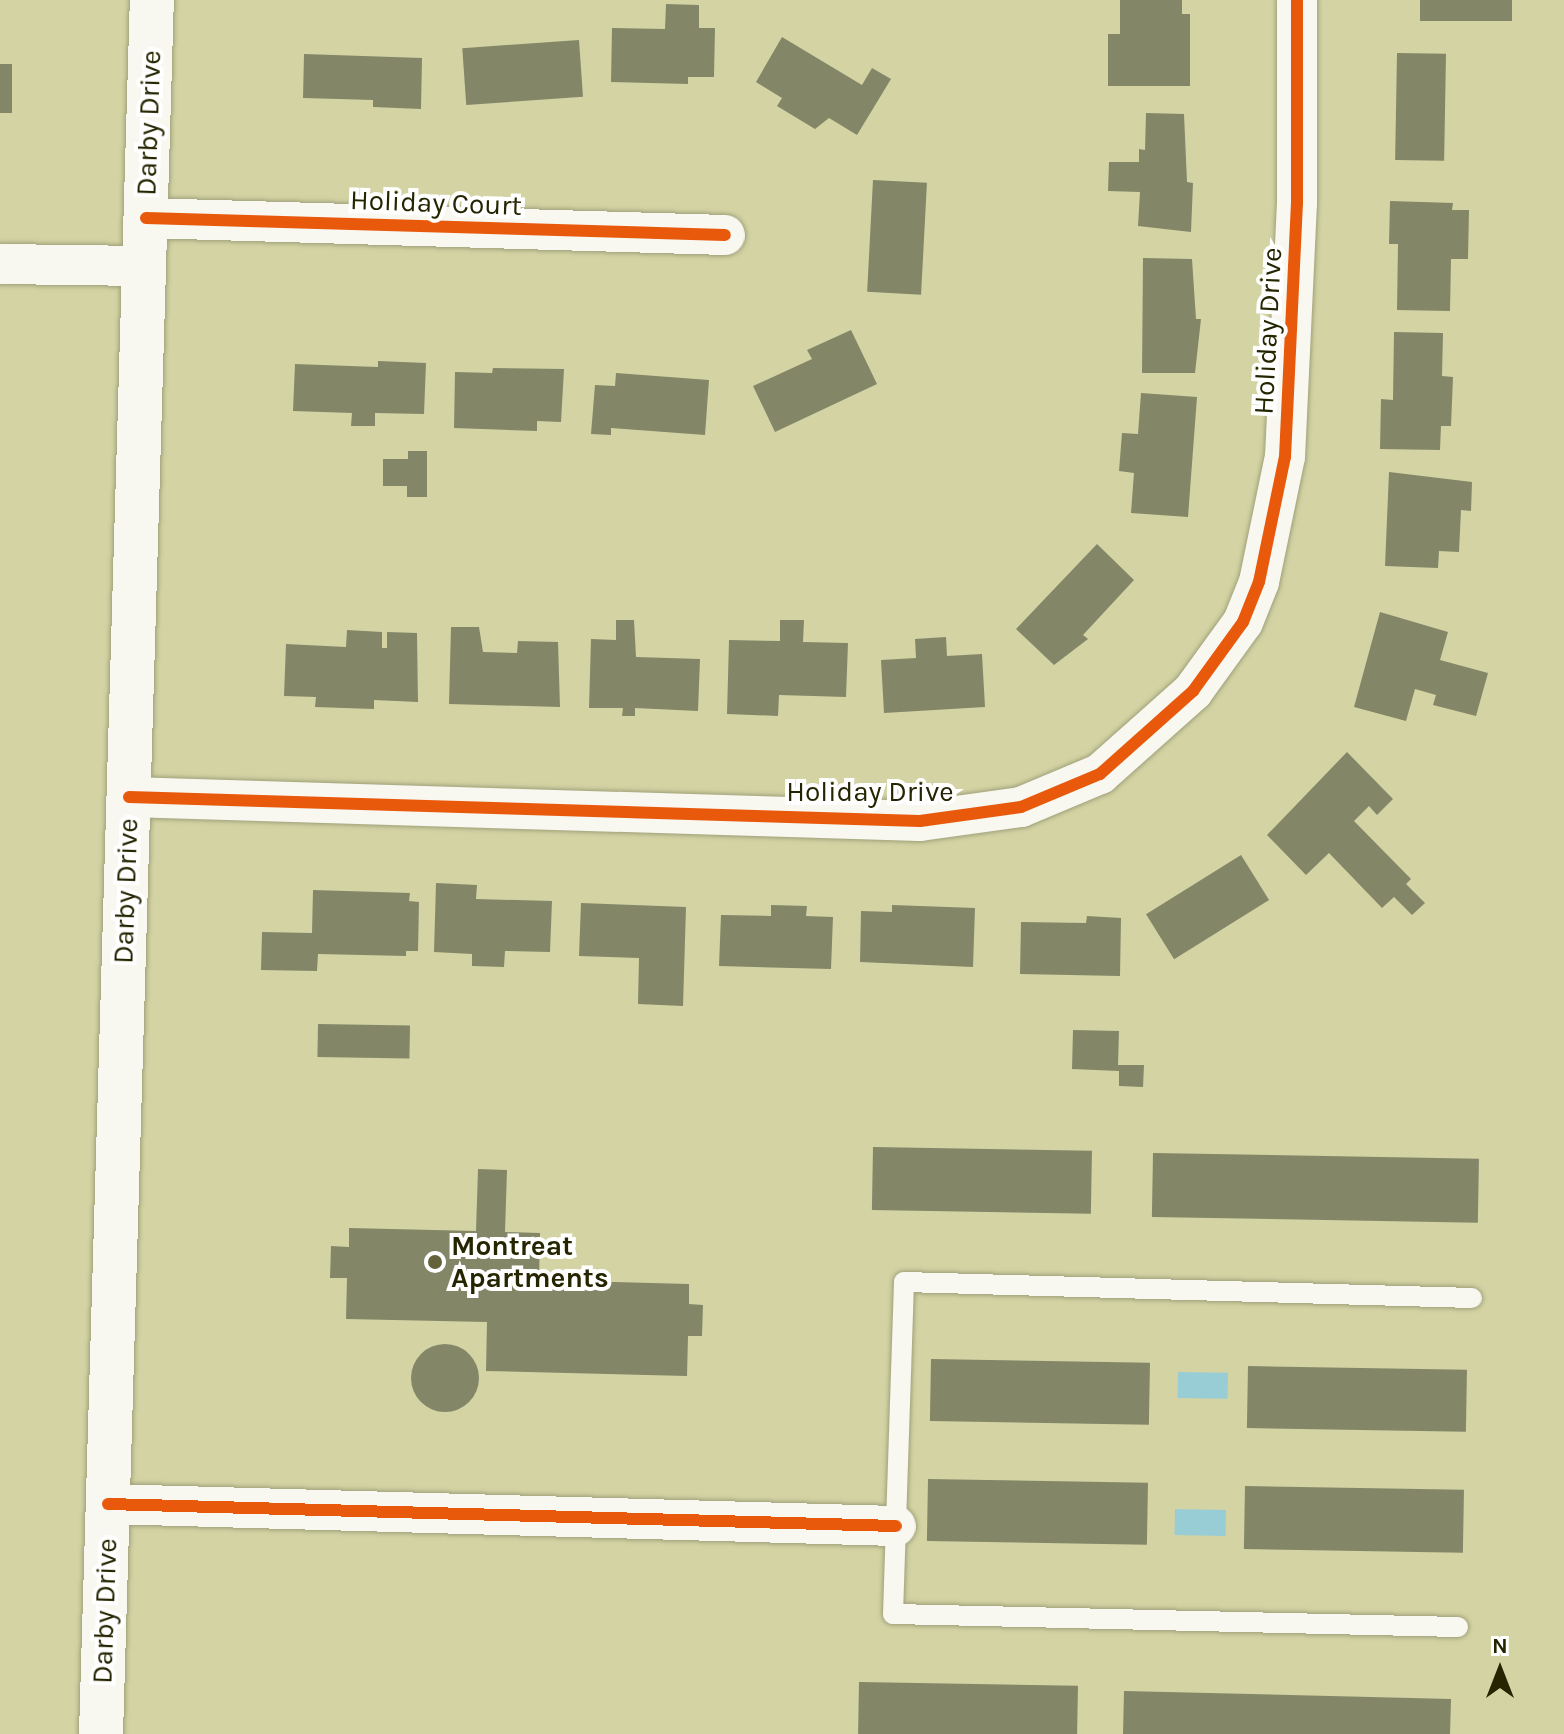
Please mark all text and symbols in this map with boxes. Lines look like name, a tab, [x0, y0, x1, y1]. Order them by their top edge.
street label: Darby Drive	[130, 50, 168, 196]
street label: Holiday Court	[349, 183, 523, 223]
street label: Holiday Drive	[1247, 247, 1289, 415]
street label: Holiday Drive	[786, 775, 954, 809]
street label: Darby Drive	[107, 818, 145, 964]
place label: Montreat Apartments	[451, 1229, 609, 1295]
marker: Montreat Apartments	[426, 1253, 444, 1271]
street label: Darby Drive	[86, 1538, 124, 1684]
north arrow	[1460, 1630, 1540, 1710]
text: N	[1492, 1633, 1508, 1659]

